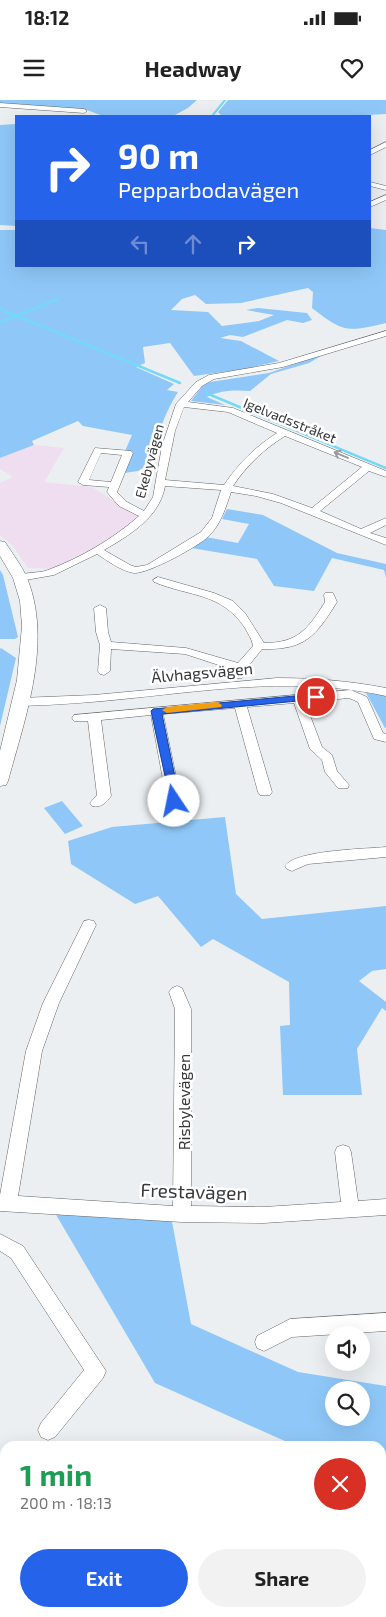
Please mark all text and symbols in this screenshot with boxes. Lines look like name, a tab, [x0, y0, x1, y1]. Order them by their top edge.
text: 18:12	[25, 6, 69, 29]
icon: menu	[20, 54, 48, 82]
icon: heart	[338, 54, 366, 82]
text: Headway	[145, 55, 241, 81]
text: 90 m	[118, 134, 199, 176]
icon: right	[35, 135, 100, 200]
text: Pepparbodavägen	[118, 176, 299, 202]
icon: left	[126, 230, 154, 258]
icon: ahead	[179, 230, 207, 258]
icon: right	[232, 230, 260, 258]
street label: Igelvadsstråket	[241, 394, 339, 446]
street label: Ekebyvägen	[131, 422, 167, 500]
one-way arrow	[334, 450, 349, 460]
street label: Älvhagsvägen	[150, 658, 254, 686]
pin	[295, 676, 337, 718]
icon: arrive	[302, 683, 330, 711]
position arrow	[147, 774, 199, 826]
street label: Risbylevägen	[174, 1054, 193, 1150]
street label: Frestavägen	[140, 1178, 248, 1204]
map controls	[325, 1326, 370, 1426]
button: sound	[325, 1326, 370, 1371]
button: search	[325, 1381, 370, 1426]
text: 1 min	[20, 1456, 92, 1492]
button: close	[314, 1458, 366, 1510]
text: 200 m · 18:13	[20, 1493, 112, 1512]
button: Exit	[20, 1549, 188, 1607]
button: Share	[198, 1549, 366, 1607]

